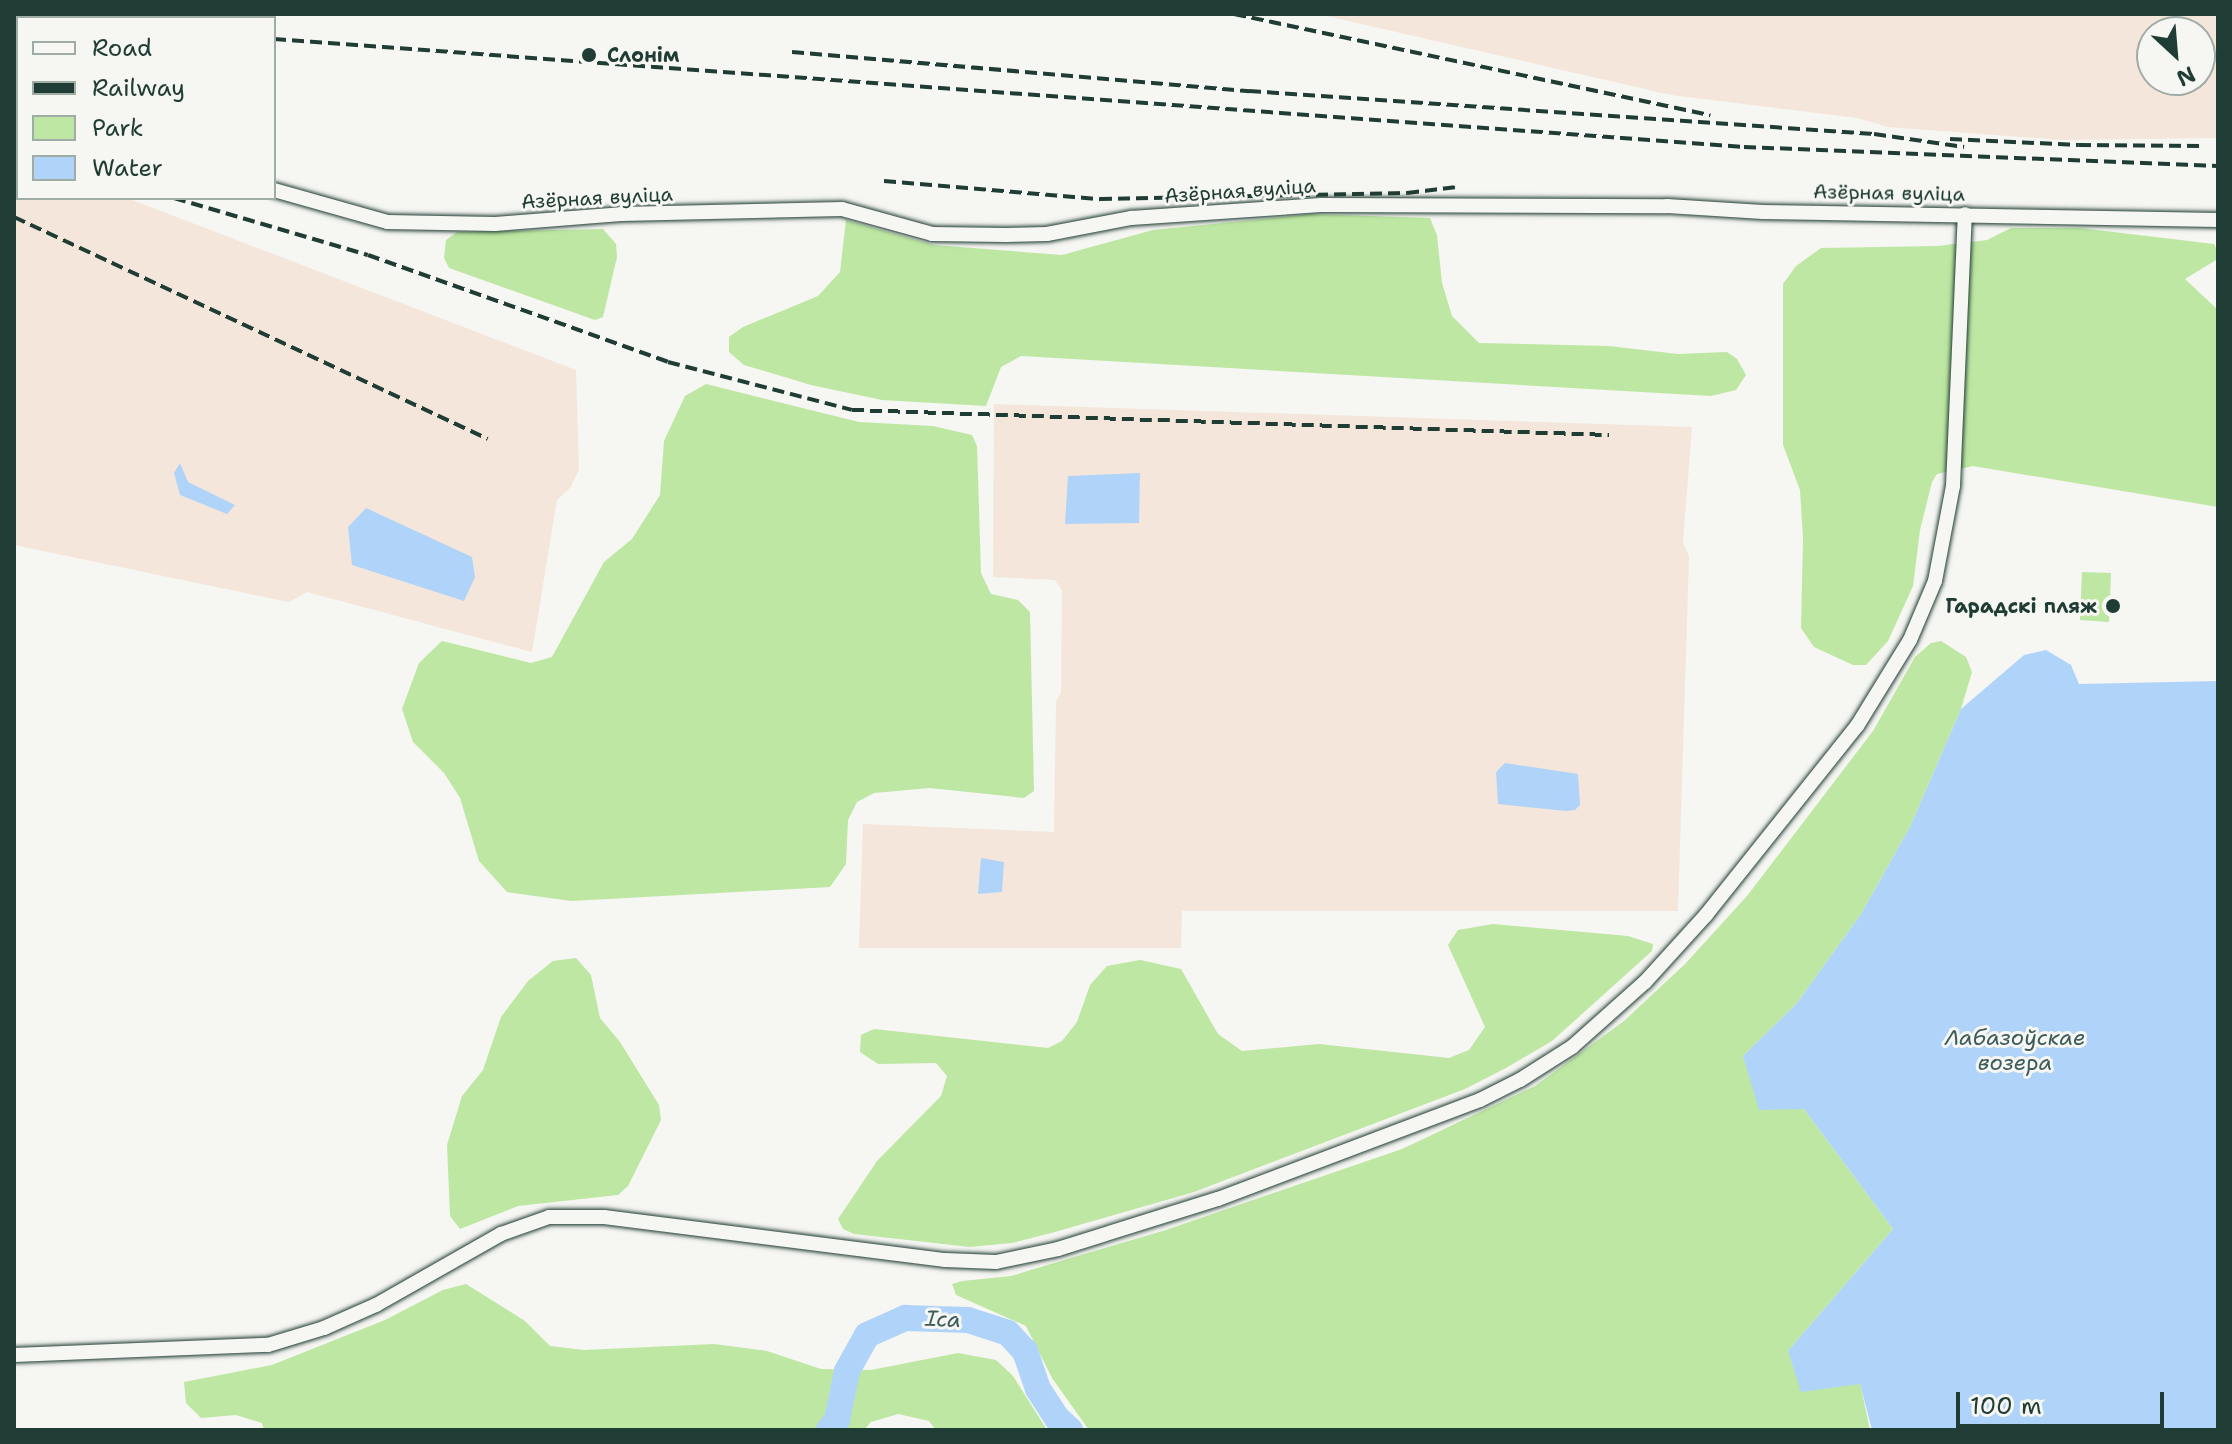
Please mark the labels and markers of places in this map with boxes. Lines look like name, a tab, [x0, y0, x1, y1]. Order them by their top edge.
place label: Слонім	[607, 43, 679, 67]
marker: Слонім	[578, 44, 600, 66]
place label: Гарадскі пляж	[1945, 594, 2097, 618]
marker: Гарадскі пляж	[2104, 597, 2122, 615]

